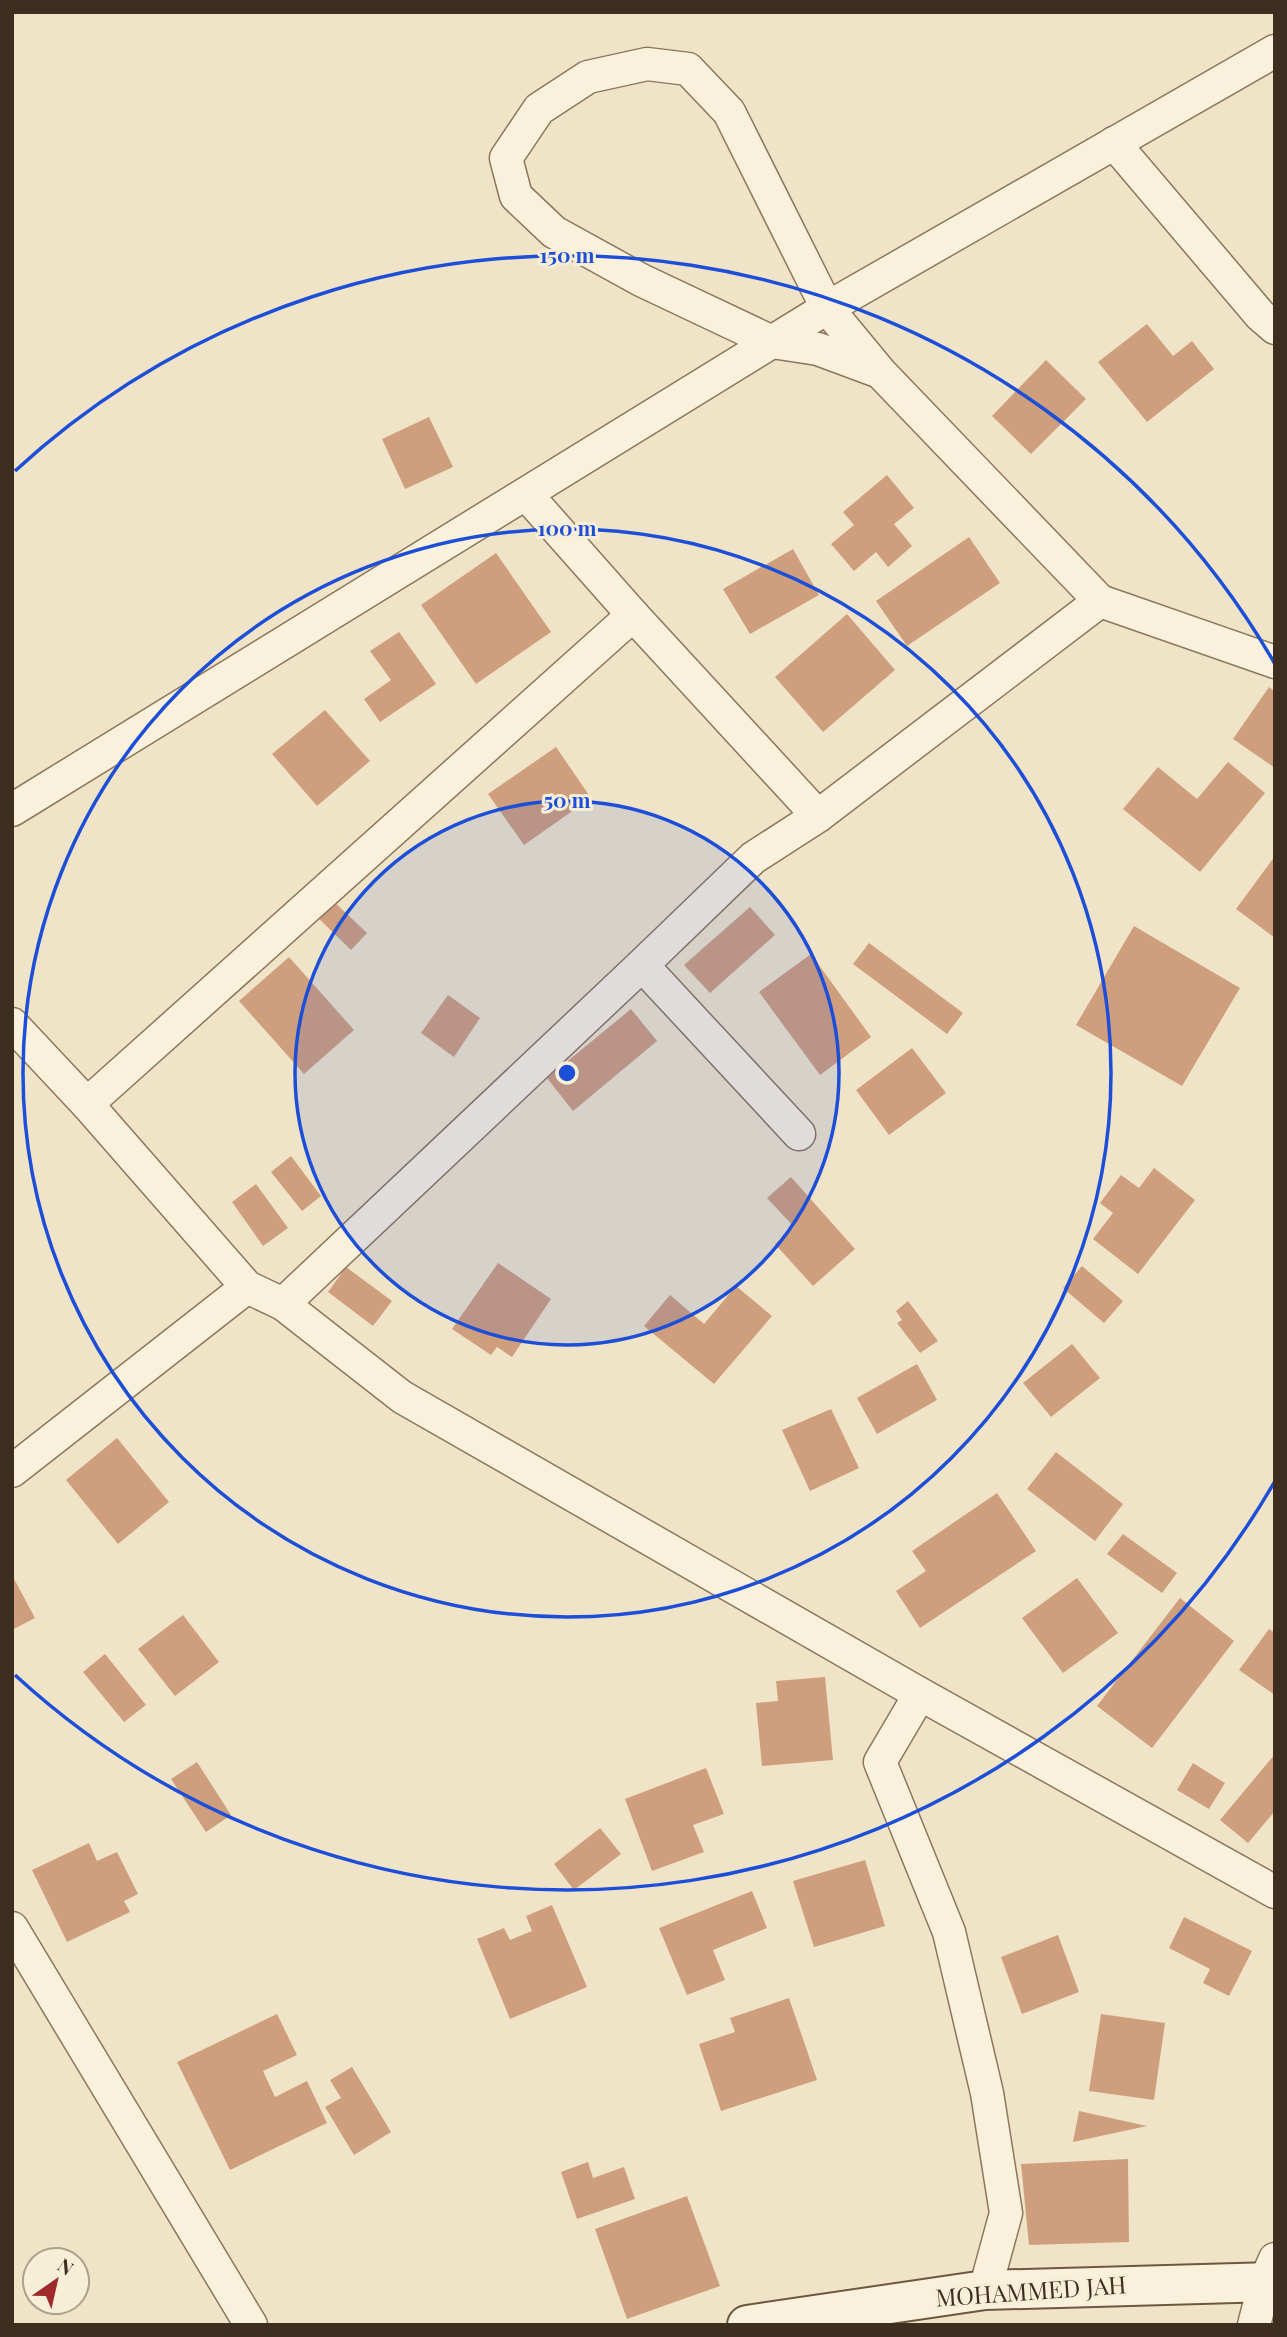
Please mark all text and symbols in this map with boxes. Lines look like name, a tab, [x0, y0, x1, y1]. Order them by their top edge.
text: 150 m	[540, 240, 594, 268]
text: 100 m	[537, 513, 597, 541]
text: 50 m	[543, 785, 591, 813]
centre of rings	[555, 1061, 579, 1085]
north arrow	[21, 2246, 91, 2316]
text: N	[53, 2251, 79, 2281]
street label: MOHAMMED JAH	[934, 2267, 1127, 2313]

